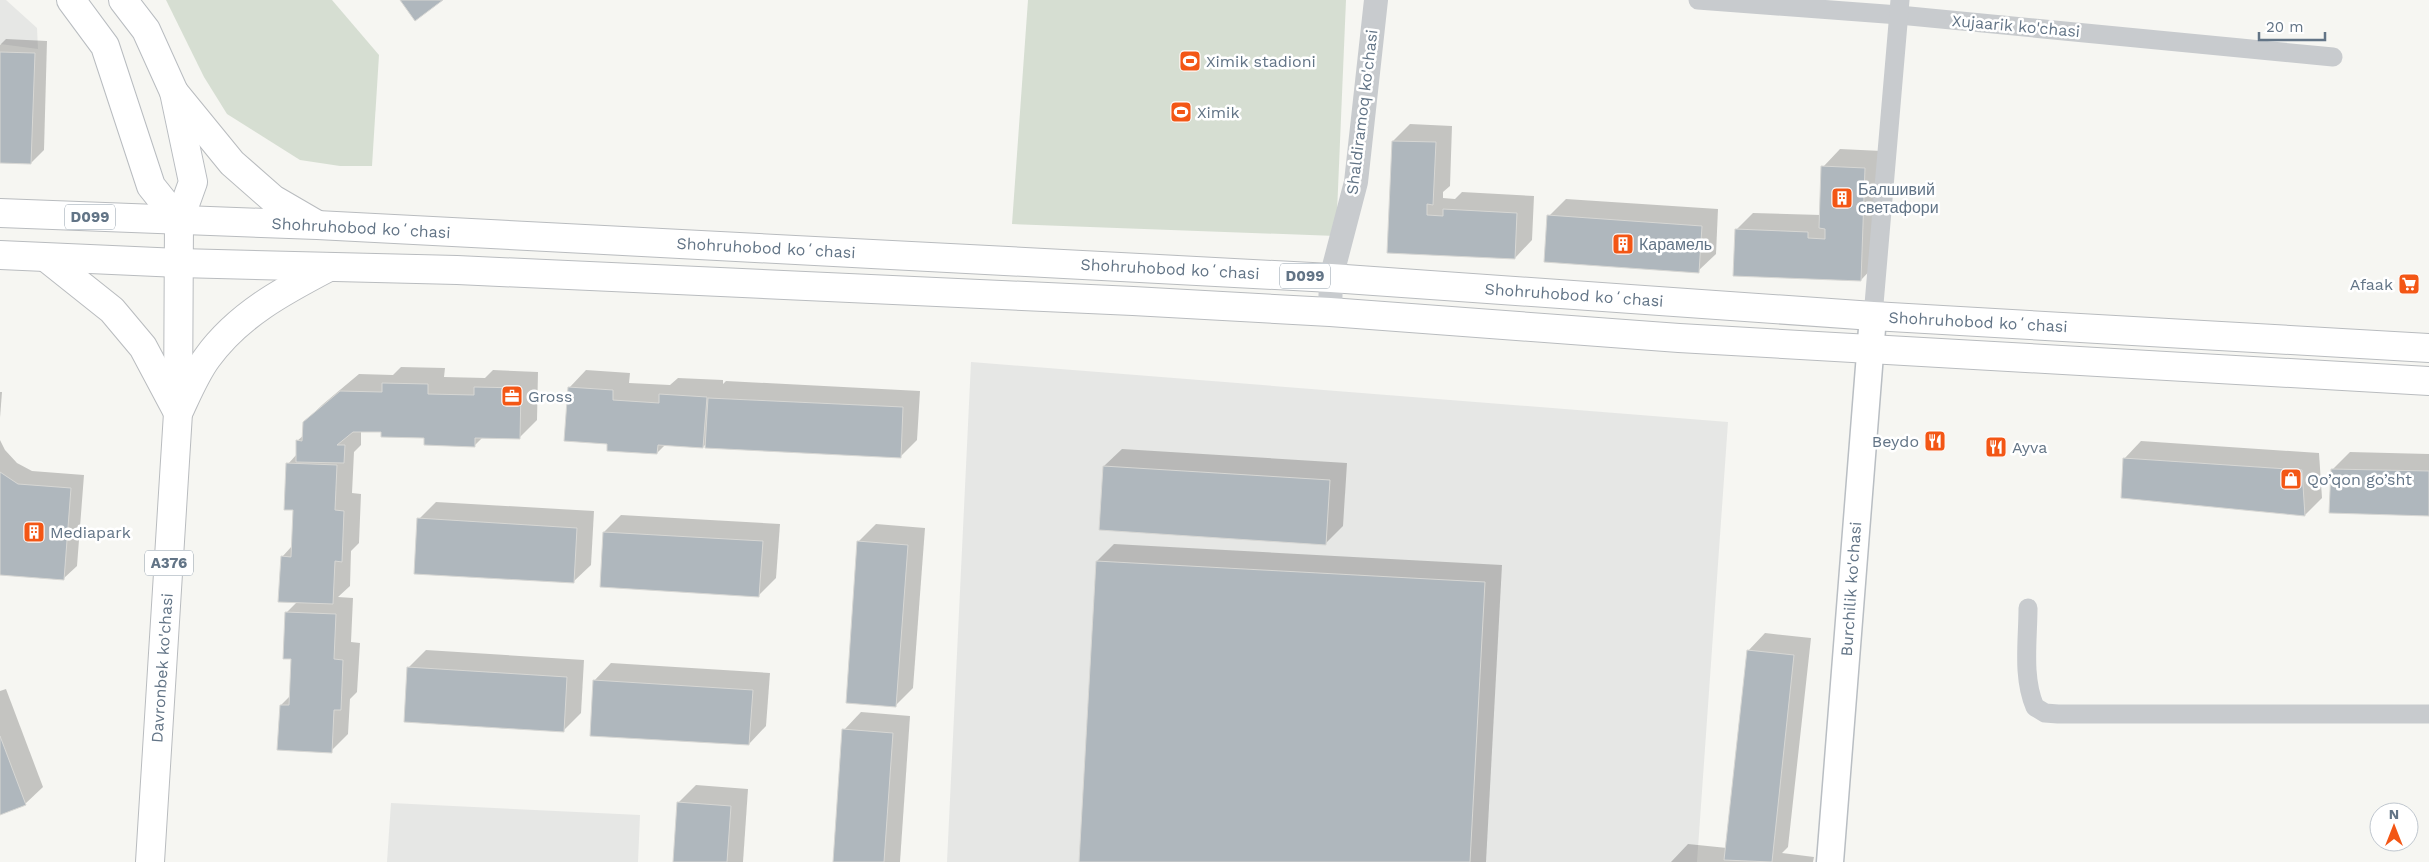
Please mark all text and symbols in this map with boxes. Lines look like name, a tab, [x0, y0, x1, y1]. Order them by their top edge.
scale bar	[2259, 10, 2325, 42]
street label: Xujaarik ko'chasi	[1951, 11, 2081, 41]
text: 20 m	[2266, 18, 2304, 36]
street label: Shaldiramoq ko'chasi	[1342, 28, 1382, 196]
sports icon: Ximik stadioni	[1178, 49, 1202, 73]
place label: Ximik stadioni	[1206, 52, 1316, 71]
sports icon: Ximik	[1169, 100, 1193, 124]
place label: Ximik	[1197, 103, 1239, 122]
place label: Балшивий светафори	[1858, 180, 1939, 217]
building icon: Балшивий светафори	[1830, 186, 1854, 210]
road number: D099	[65, 204, 115, 230]
street label: Shohruhobod koʻchasi	[271, 214, 451, 242]
building icon: Карамель	[1611, 232, 1635, 256]
street label: Shohruhobod koʻchasi	[676, 234, 856, 262]
place label: Карамель	[1639, 235, 1712, 254]
street label: Shohruhobod koʻchasi	[1080, 255, 1260, 283]
road number: D099	[1280, 264, 1330, 288]
supermarket icon: Afaak	[2397, 272, 2421, 296]
place label: Afaak	[2350, 275, 2393, 294]
street label: Shohruhobod koʻchasi	[1484, 279, 1664, 311]
street label: Shohruhobod koʻchasi	[1888, 308, 2068, 336]
office icon: Gross	[500, 384, 524, 408]
place label: Gross	[528, 387, 572, 406]
restaurant icon: Beydo	[1923, 429, 1947, 453]
place label: Beydo	[1872, 432, 1919, 451]
restaurant icon: Ayva	[1984, 435, 2008, 459]
place label: Ayva	[2012, 438, 2047, 457]
shop icon: Qo’qon go’sht	[2279, 467, 2303, 491]
place label: Qo’qon go’sht	[2307, 470, 2412, 489]
building icon: Mediapark	[22, 520, 46, 544]
street label: Burchilik ko'chasi	[1837, 521, 1865, 657]
place label: Mediapark	[50, 523, 131, 542]
road number: A376	[145, 550, 193, 576]
street label: Davronbek ko'chasi	[147, 593, 177, 743]
north arrow	[2369, 802, 2419, 852]
text: N	[2389, 806, 2399, 822]

